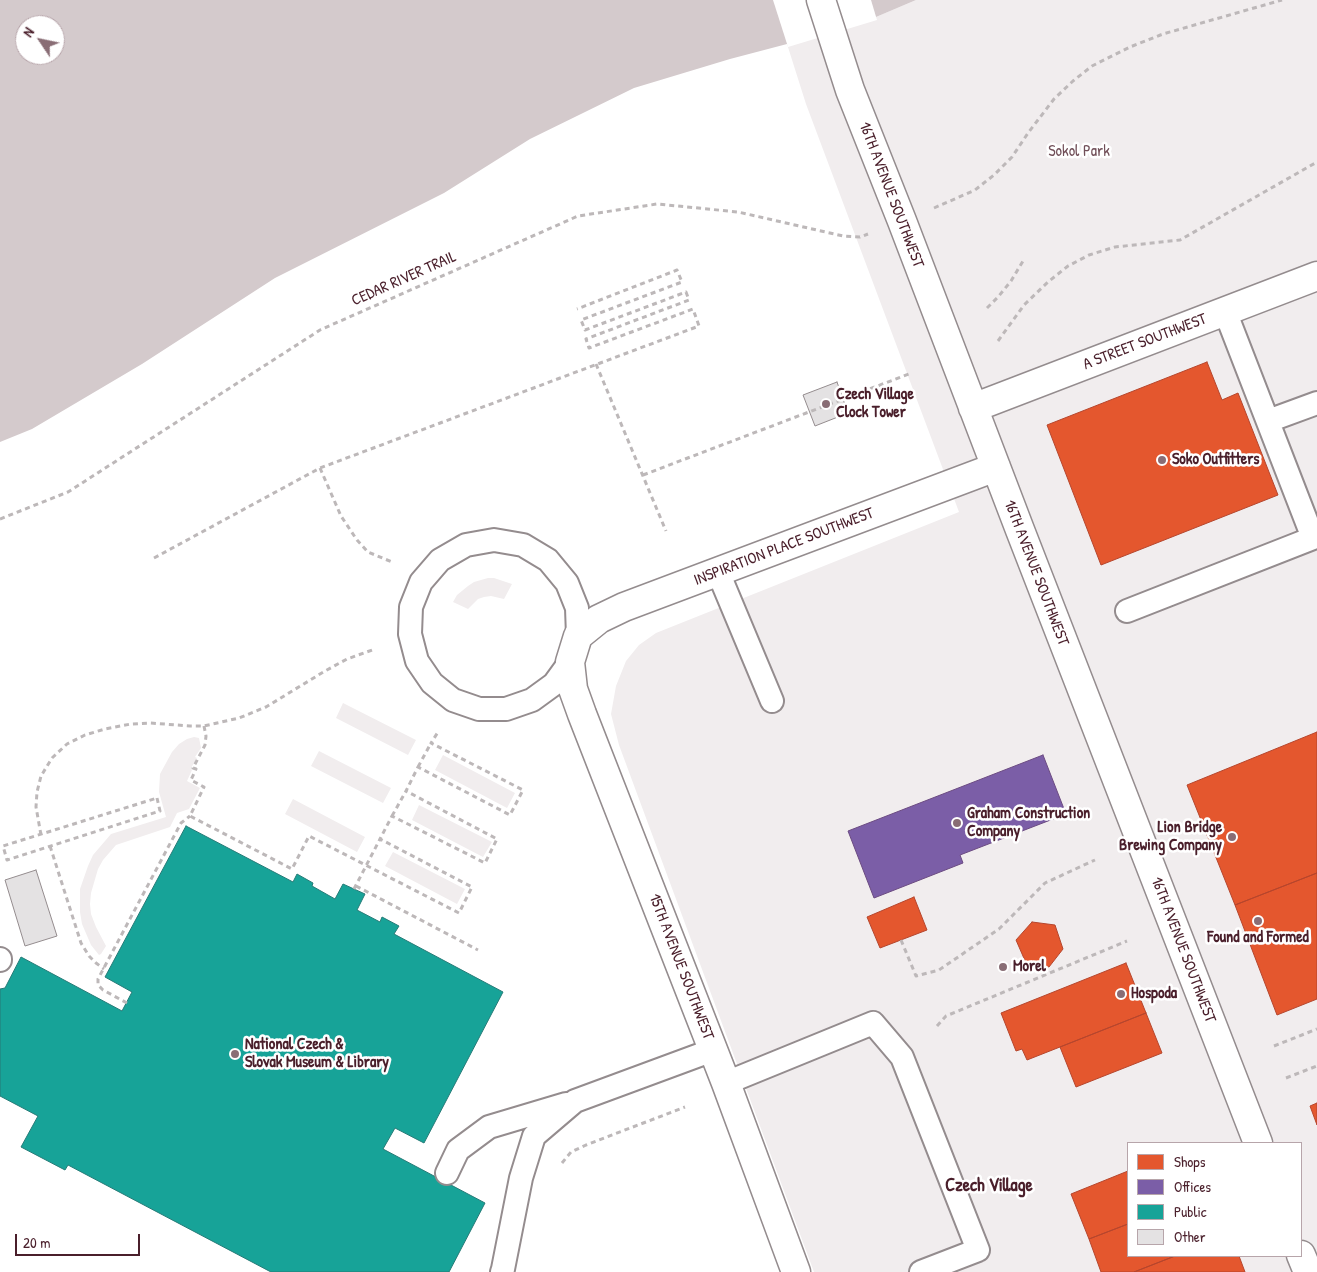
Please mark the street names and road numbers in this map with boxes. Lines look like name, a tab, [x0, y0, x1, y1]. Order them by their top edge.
street label: 16TH AVENUE SOUTHWEST	[854, 119, 928, 271]
street label: CEDAR RIVER TRAIL	[349, 247, 459, 311]
street label: A STREET SOUTHWEST	[1081, 310, 1209, 374]
street label: 16TH AVENUE SOUTHWEST	[999, 497, 1073, 649]
street label: INSPIRATION PLACE SOUTHWEST	[691, 504, 877, 590]
street label: 16TH AVENUE SOUTHWEST	[1146, 874, 1220, 1026]
street label: 15TH AVENUE SOUTHWEST	[644, 891, 718, 1043]

